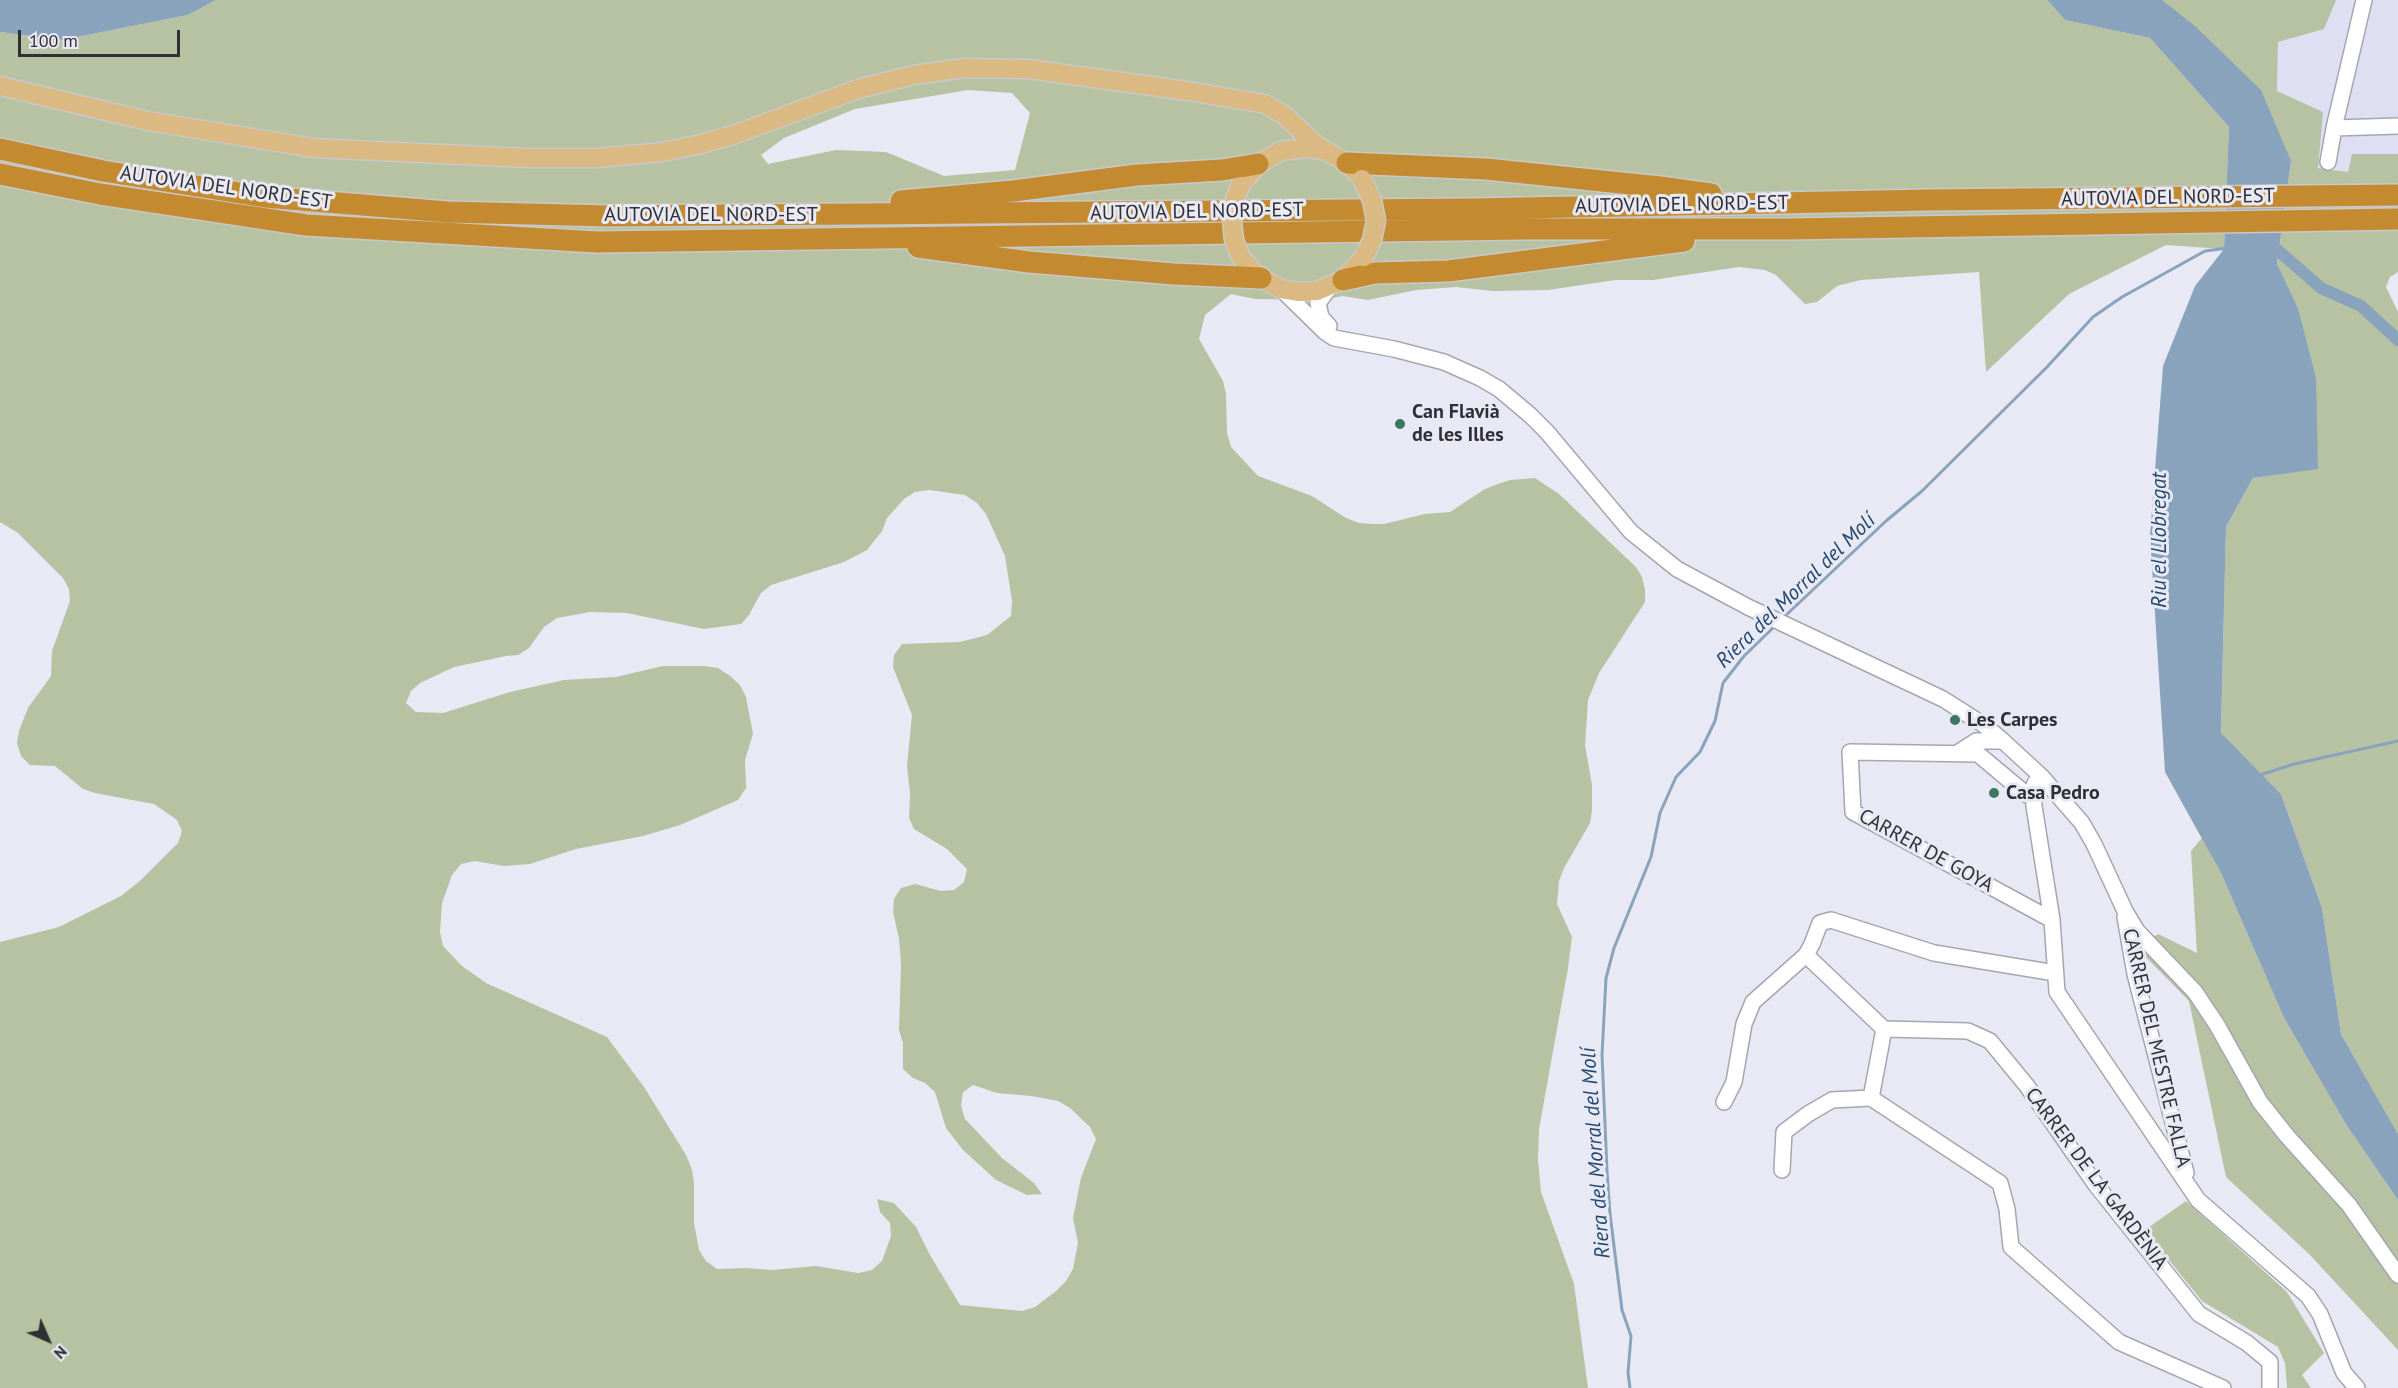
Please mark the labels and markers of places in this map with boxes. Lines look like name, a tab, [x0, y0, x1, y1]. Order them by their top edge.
place label: Can Flavià de les Illes	[1412, 400, 1504, 447]
marker: Can Flavià de les Illes	[1393, 417, 1407, 431]
place label: Les Carpes	[1967, 708, 2058, 732]
marker: Les Carpes	[1948, 713, 1962, 727]
place label: Casa Pedro	[2006, 781, 2100, 805]
marker: Casa Pedro	[1987, 786, 2001, 800]

